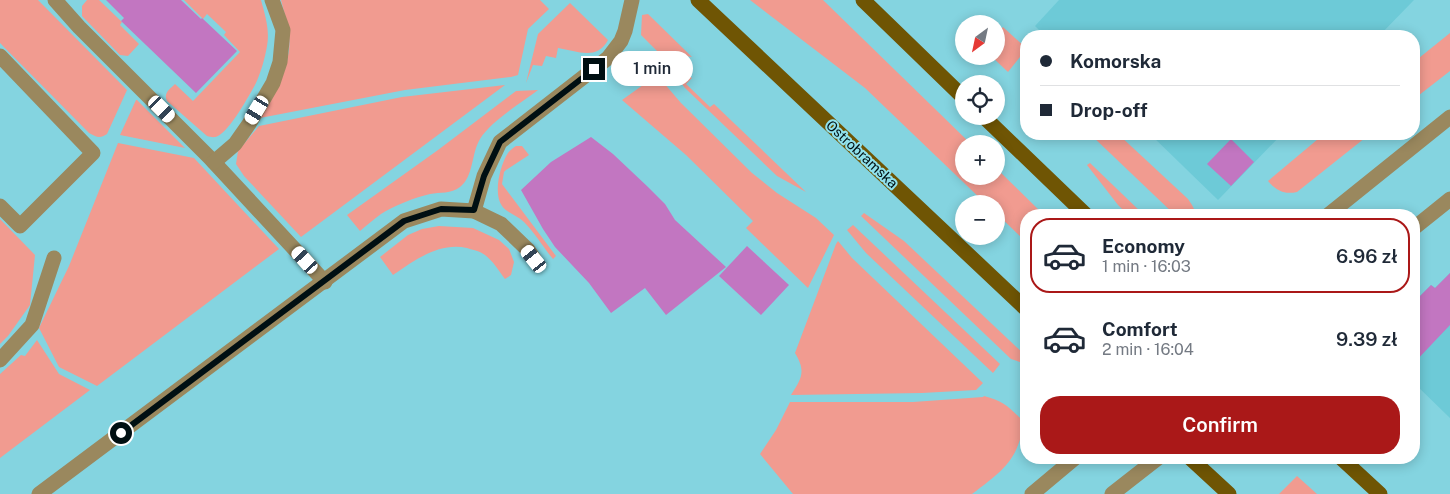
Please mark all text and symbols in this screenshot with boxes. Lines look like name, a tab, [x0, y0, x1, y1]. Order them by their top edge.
north arrow	[955, 15, 1005, 65]
map controls	[955, 15, 1005, 245]
text: Komorska	[1070, 50, 1161, 72]
callout: 1 min	[612, 52, 694, 86]
route end	[583, 58, 605, 80]
text: 1 min	[633, 59, 671, 78]
button: locate	[955, 75, 1005, 125]
car	[146, 93, 177, 125]
car	[242, 93, 271, 127]
text: Drop-off	[1070, 99, 1147, 121]
street label: Ostrobramska	[823, 117, 901, 191]
button: +	[955, 135, 1005, 185]
button: −	[955, 195, 1005, 245]
icon: car	[1042, 233, 1087, 278]
text: Economy	[1102, 235, 1185, 257]
car	[518, 243, 549, 275]
car	[289, 244, 320, 276]
text: 6.96 zł	[1336, 245, 1398, 267]
text: 1 min · 16:03	[1102, 257, 1191, 276]
icon: car	[1042, 316, 1087, 361]
text: Comfort	[1102, 318, 1178, 340]
text: 9.39 zł	[1336, 328, 1398, 350]
text: 2 min · 16:04	[1102, 340, 1194, 359]
button: Confirm	[1040, 396, 1400, 454]
route start	[110, 422, 132, 444]

